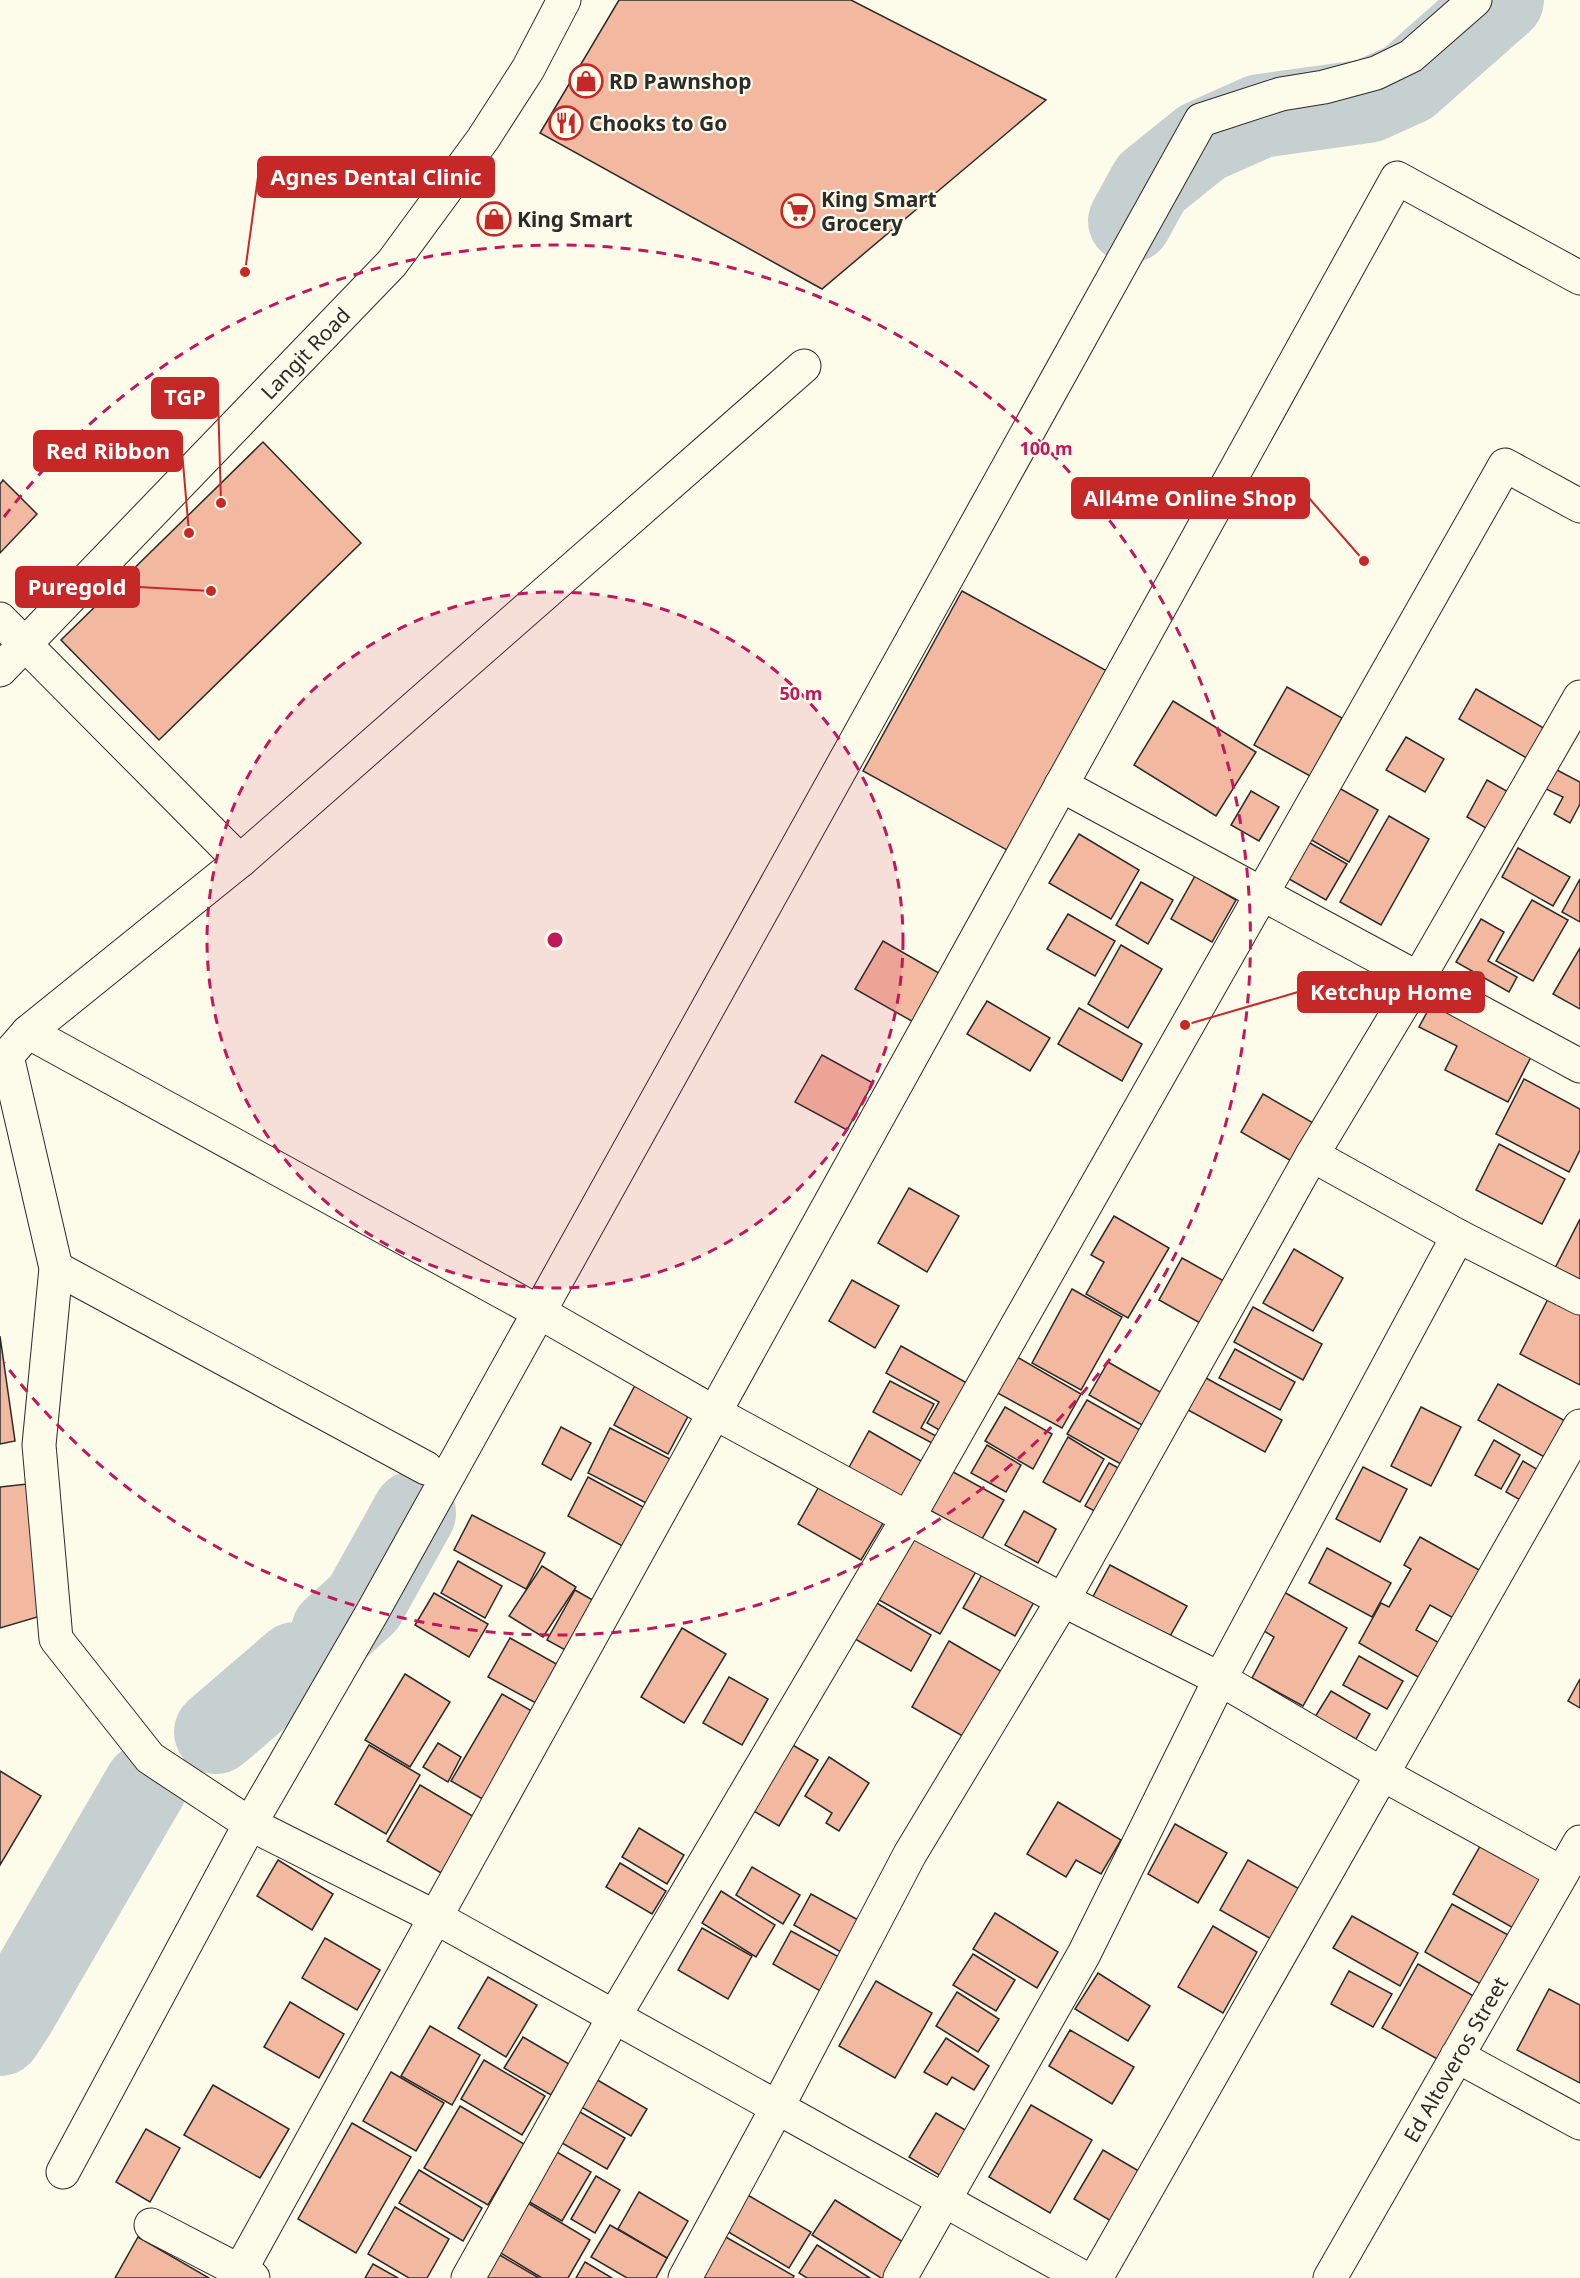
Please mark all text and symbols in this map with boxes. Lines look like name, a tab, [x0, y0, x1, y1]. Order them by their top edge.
shop icon: RD Pawnshop	[568, 63, 604, 99]
place label: RD Pawnshop	[609, 67, 751, 95]
restaurant icon: Chooks to Go	[548, 105, 584, 141]
place label: Chooks to Go	[589, 109, 727, 137]
callout: Agnes Dental Clinic	[258, 157, 494, 197]
text: Agnes Dental Clinic	[270, 161, 482, 191]
place label: King Smart Grocery	[821, 185, 937, 237]
supermarket icon: King Smart Grocery	[780, 193, 816, 229]
shop icon: King Smart	[476, 201, 512, 237]
place label: King Smart	[517, 205, 633, 233]
street label: Langit Road	[254, 301, 356, 405]
callout: TGP	[152, 378, 218, 418]
text: TGP	[164, 381, 206, 411]
callout: Red Ribbon	[34, 431, 182, 471]
text: Red Ribbon	[46, 435, 170, 465]
text: 100 m	[1019, 436, 1073, 460]
callout: All4me Online Shop	[1072, 478, 1309, 518]
text: All4me Online Shop	[1083, 482, 1297, 512]
callout: Puregold	[16, 567, 139, 607]
text: Puregold	[28, 571, 126, 601]
text: 50 m	[780, 681, 822, 705]
centre of rings	[545, 930, 565, 950]
callout: Ketchup Home	[1298, 972, 1484, 1012]
text: Ketchup Home	[1310, 976, 1472, 1006]
street label: Ed Altoveros Street	[1397, 1971, 1514, 2147]

